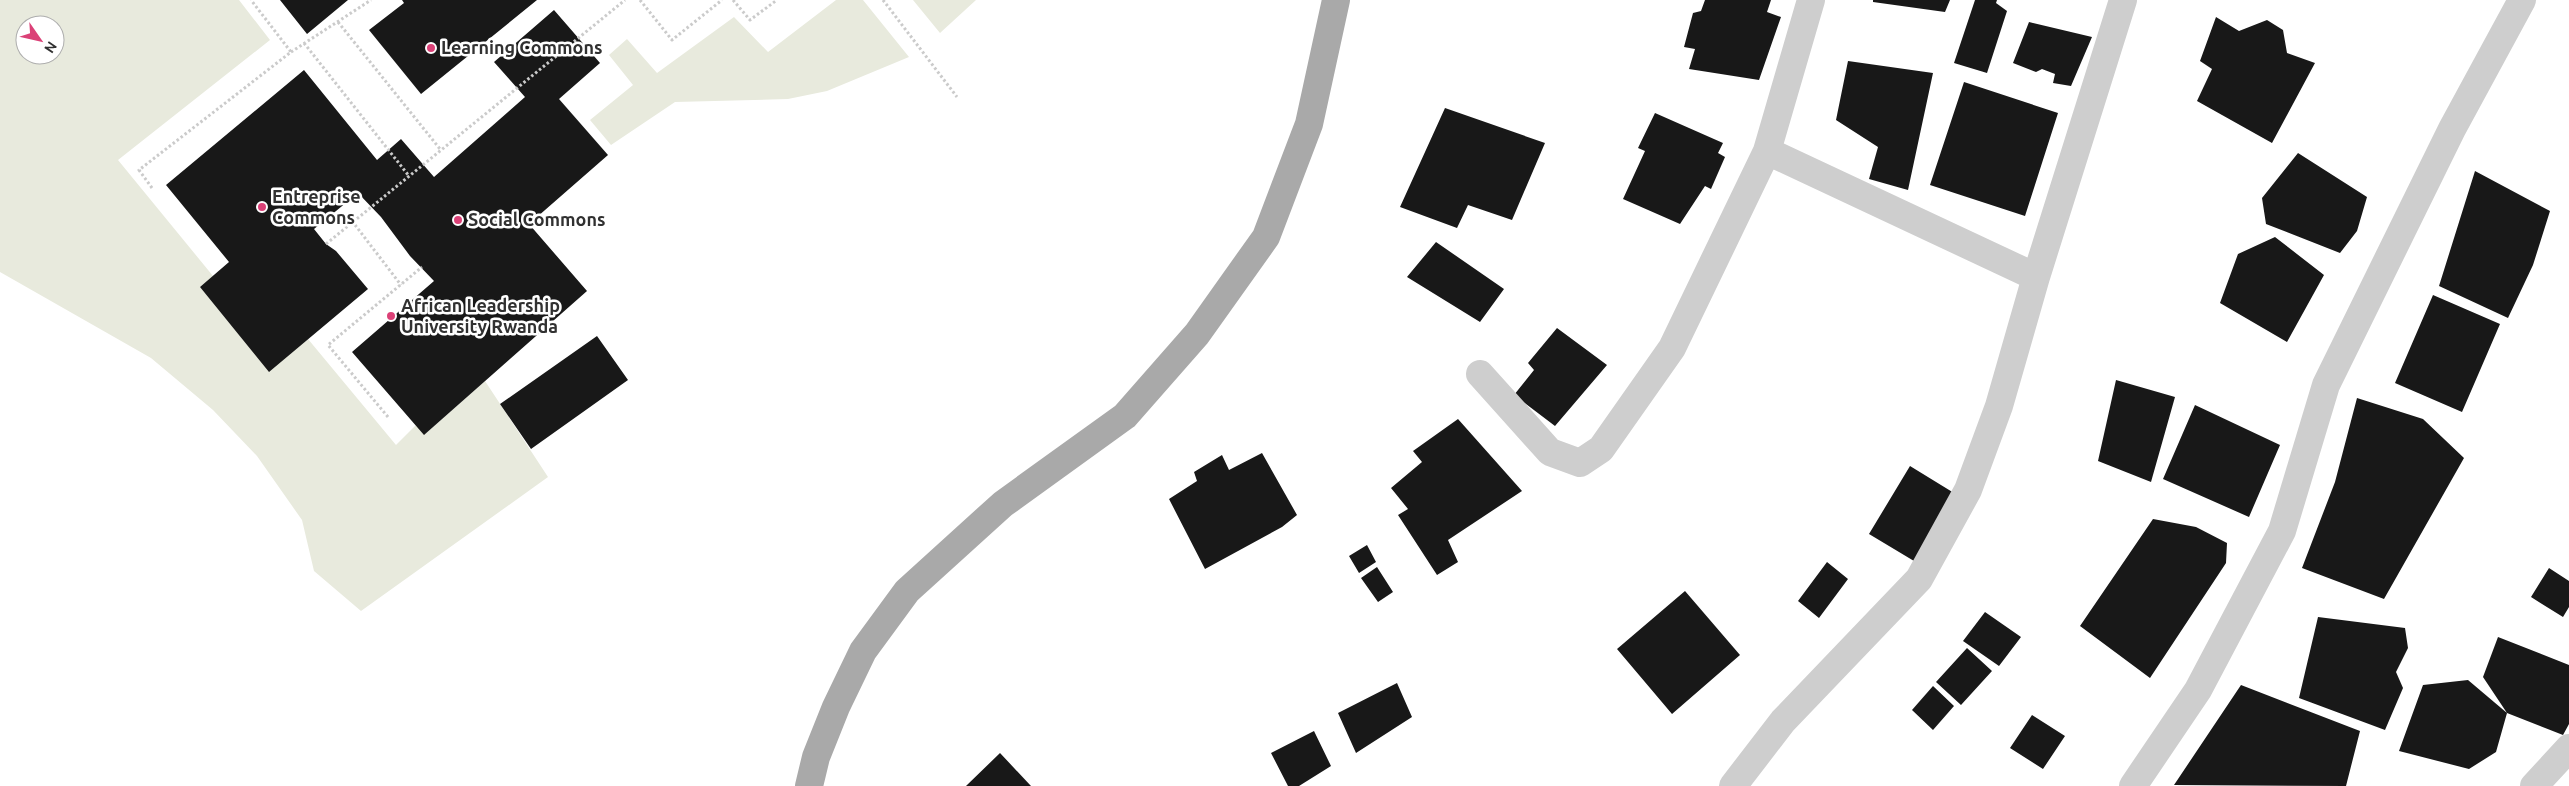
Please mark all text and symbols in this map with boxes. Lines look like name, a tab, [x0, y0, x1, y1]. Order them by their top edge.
north arrow	[15, 15, 65, 65]
place label: Learning Commons	[441, 37, 602, 57]
text: N	[41, 38, 60, 56]
marker: Learning Commons	[425, 42, 437, 54]
place label: Entreprise Commons	[272, 186, 361, 227]
marker: Entreprise Commons	[256, 201, 268, 213]
place label: Social Commons	[468, 209, 605, 229]
marker: Social Commons	[452, 214, 464, 226]
place label: African Leadership University Rwanda	[401, 295, 560, 336]
marker: African Leadership University Rwanda	[385, 310, 397, 322]

